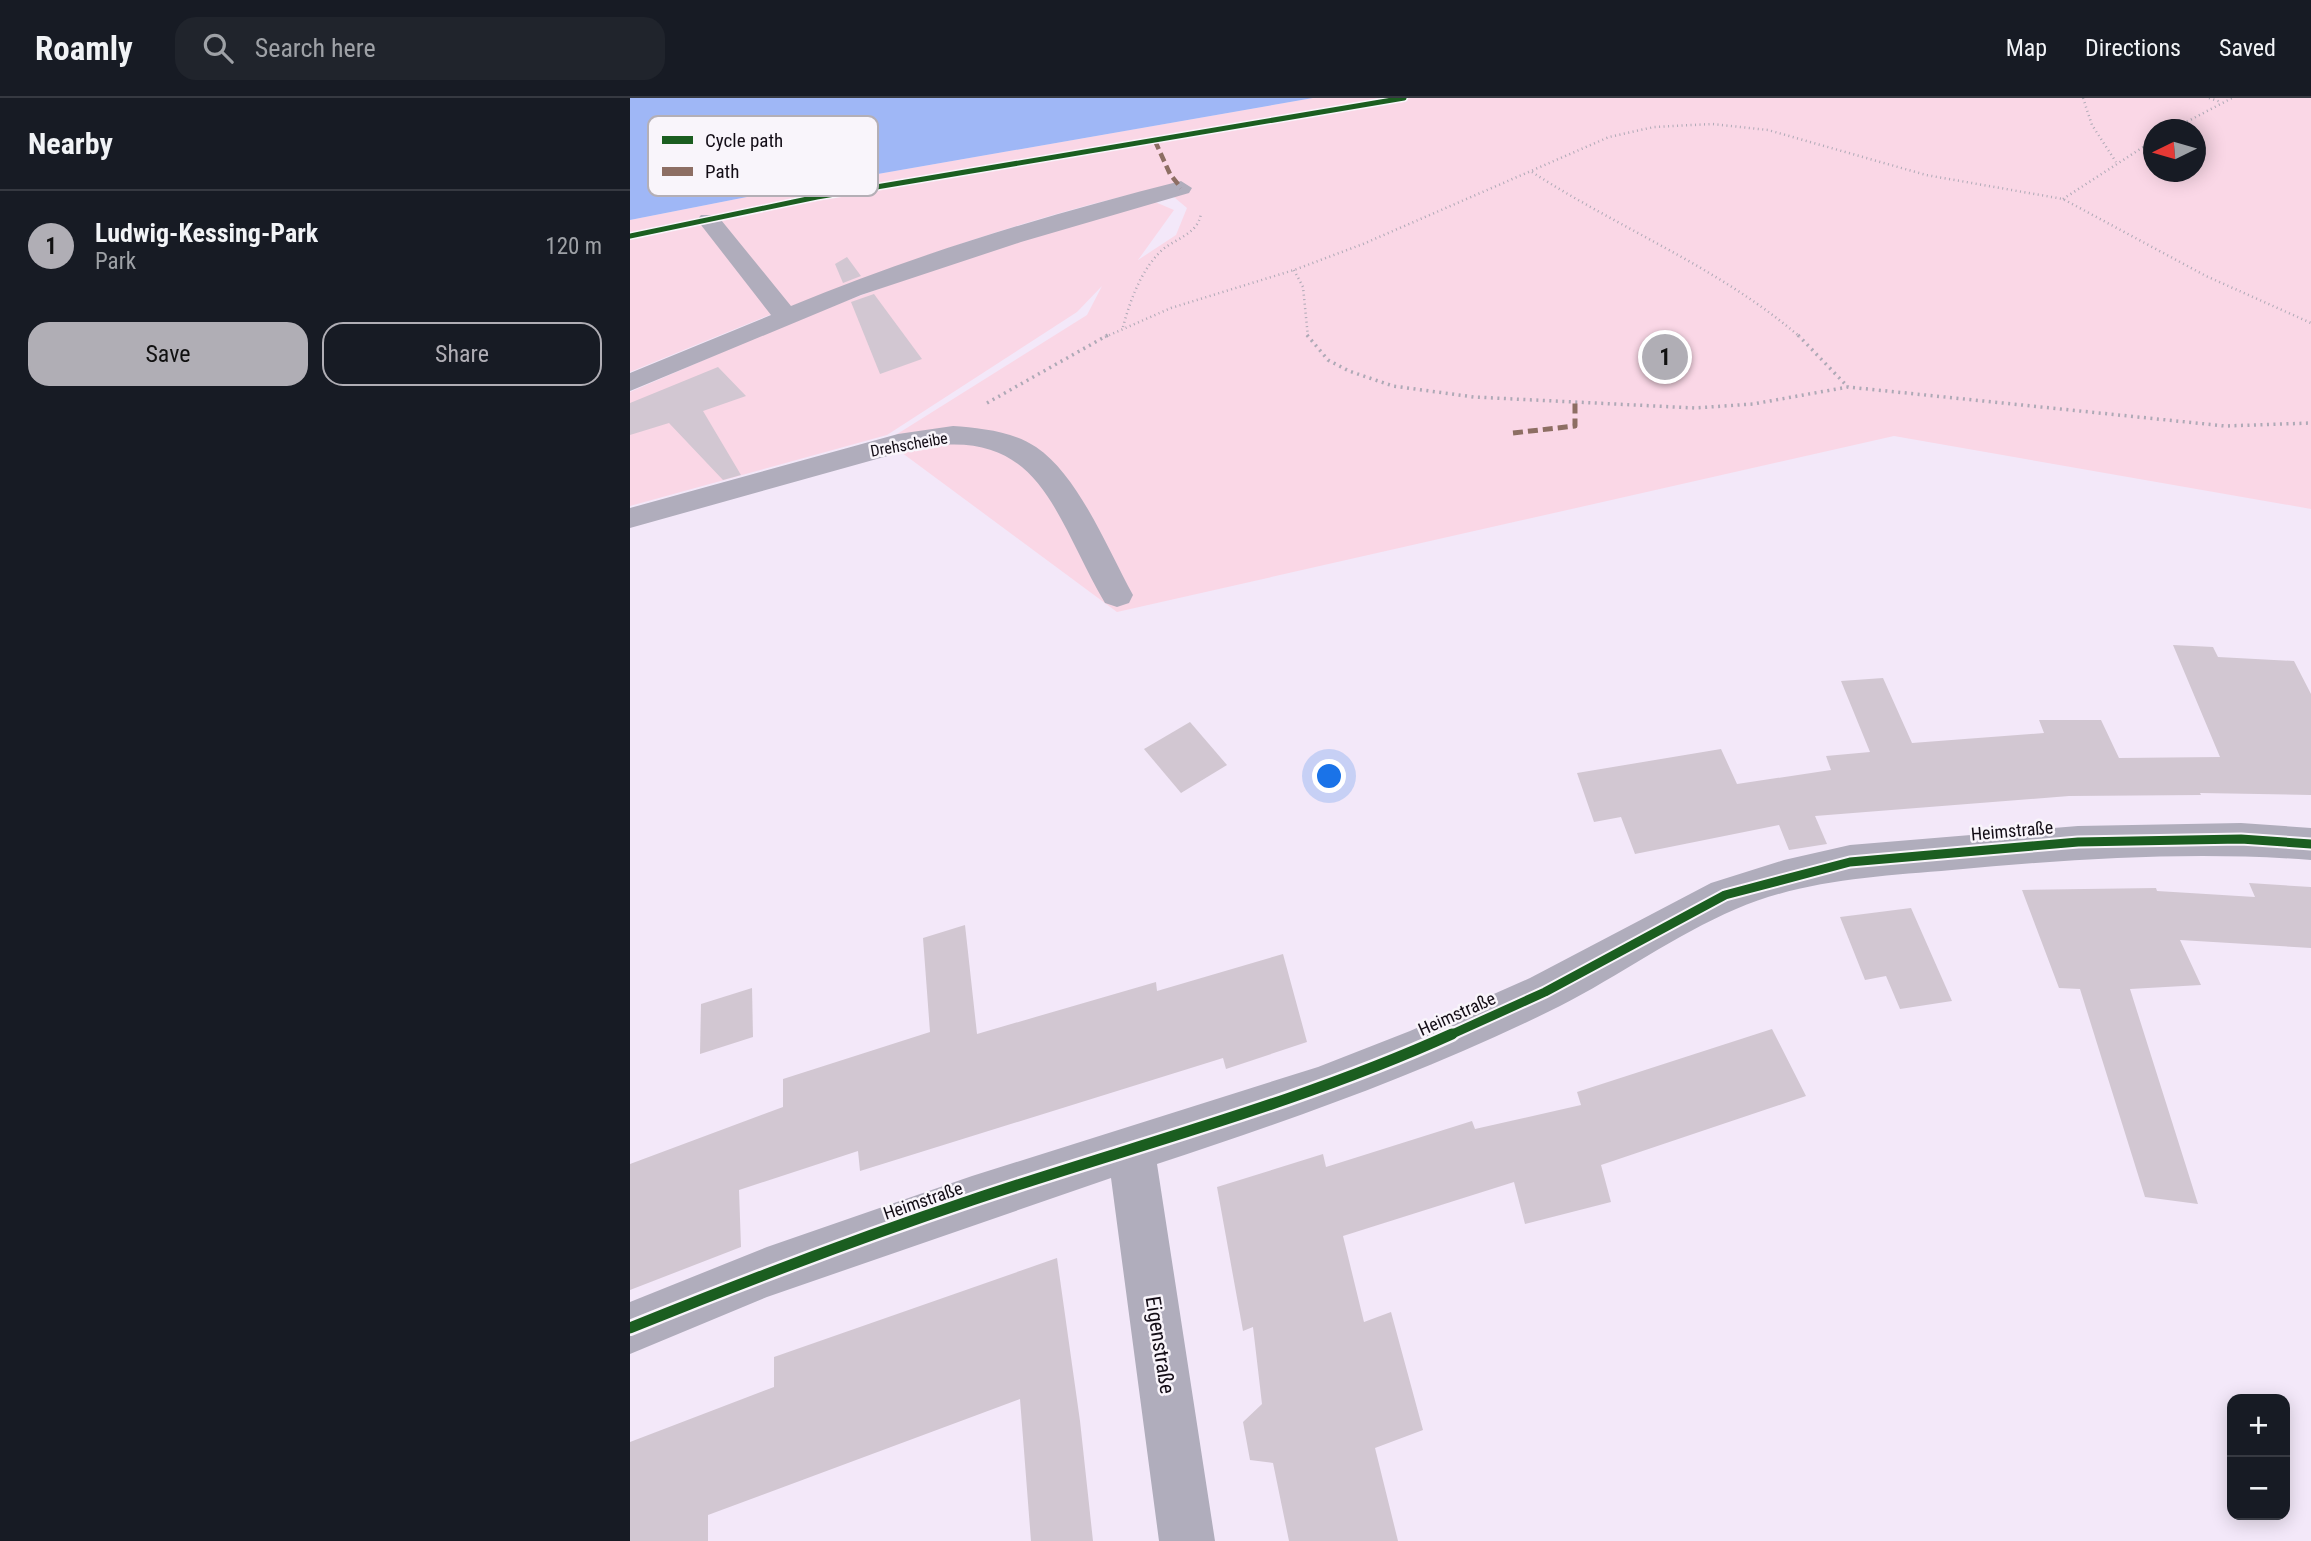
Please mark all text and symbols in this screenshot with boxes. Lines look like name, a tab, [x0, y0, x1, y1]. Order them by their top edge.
search box	[175, 17, 665, 80]
text: Roamly	[35, 29, 133, 68]
icon: search	[199, 29, 237, 67]
text: Search here	[255, 33, 376, 63]
text: Map	[2006, 34, 2047, 62]
text: Directions	[2085, 34, 2181, 62]
text: Saved	[2219, 34, 2276, 62]
legend	[648, 116, 878, 196]
north arrow	[2143, 119, 2206, 182]
text: Nearby	[28, 126, 113, 161]
text: Cycle path	[705, 129, 783, 152]
text: Path	[705, 160, 739, 183]
text: Ludwig-Kessing-Park	[95, 218, 318, 248]
text: 1	[45, 233, 57, 260]
text: 120 m	[545, 233, 602, 260]
text: Park	[95, 248, 136, 275]
button: Save	[28, 322, 308, 386]
button: Share	[322, 322, 602, 386]
pin: 1	[1642, 331, 1688, 383]
street label: Drehscheibe	[869, 428, 949, 461]
your location	[1312, 759, 1346, 793]
street label: Heimstraße	[1970, 816, 2054, 845]
street label: Heimstraße	[1415, 987, 1499, 1040]
street label: Heimstraße	[880, 1177, 965, 1224]
street label: Eigenstraße	[1140, 1295, 1180, 1396]
map controls	[2227, 1394, 2290, 1520]
button: +	[2227, 1394, 2290, 1457]
button: −	[2227, 1457, 2290, 1520]

